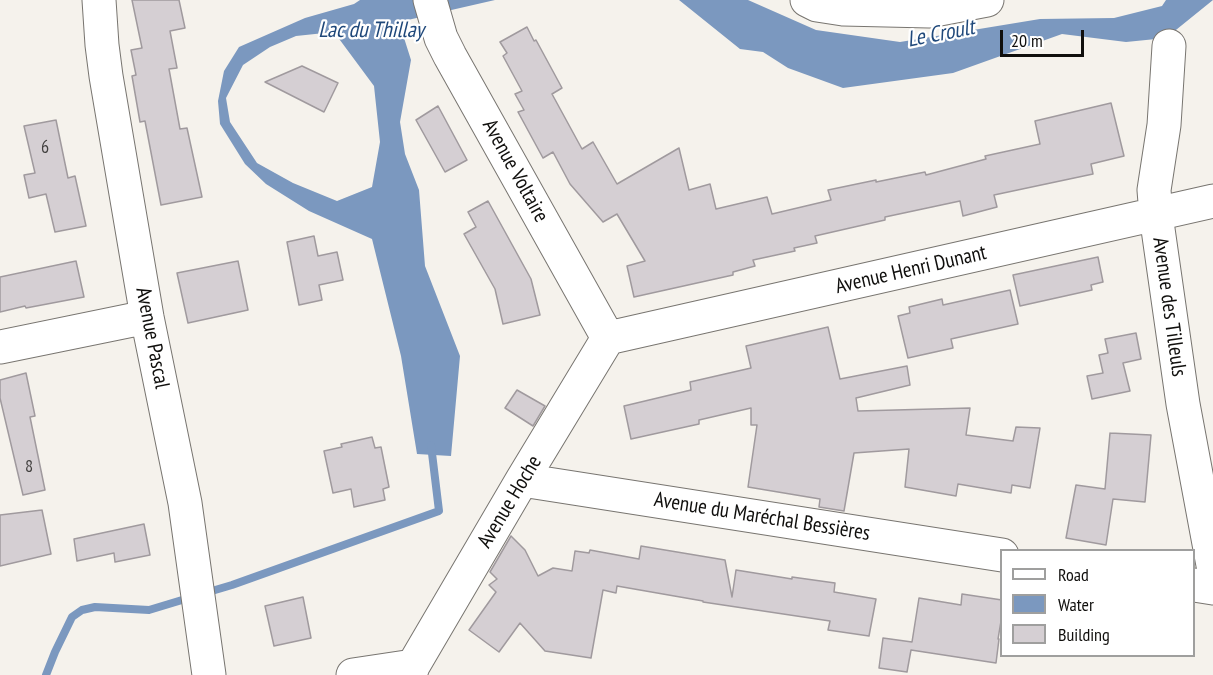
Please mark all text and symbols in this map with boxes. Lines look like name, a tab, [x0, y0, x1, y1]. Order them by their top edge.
water label: Le Croult	[905, 15, 977, 53]
water label: Lac du Thillay	[318, 18, 424, 44]
scale bar	[1003, 18, 1087, 56]
text: 20 m	[1011, 29, 1043, 52]
street label: Avenue Voltaire	[476, 115, 554, 227]
house number: 6	[41, 137, 49, 159]
street label: Avenue des Tilleuls	[1147, 236, 1191, 378]
street label: Avenue Henri Dunant	[833, 240, 989, 300]
street label: Avenue Pascal	[130, 285, 174, 391]
street label: Avenue Hoche	[473, 451, 547, 553]
house number: 8	[25, 456, 33, 478]
street label: Avenue du Maréchal Bessières	[652, 487, 872, 547]
legend	[1000, 549, 1195, 657]
text: Road	[1058, 563, 1089, 586]
text: Water	[1058, 593, 1094, 616]
text: Building	[1058, 623, 1110, 646]

